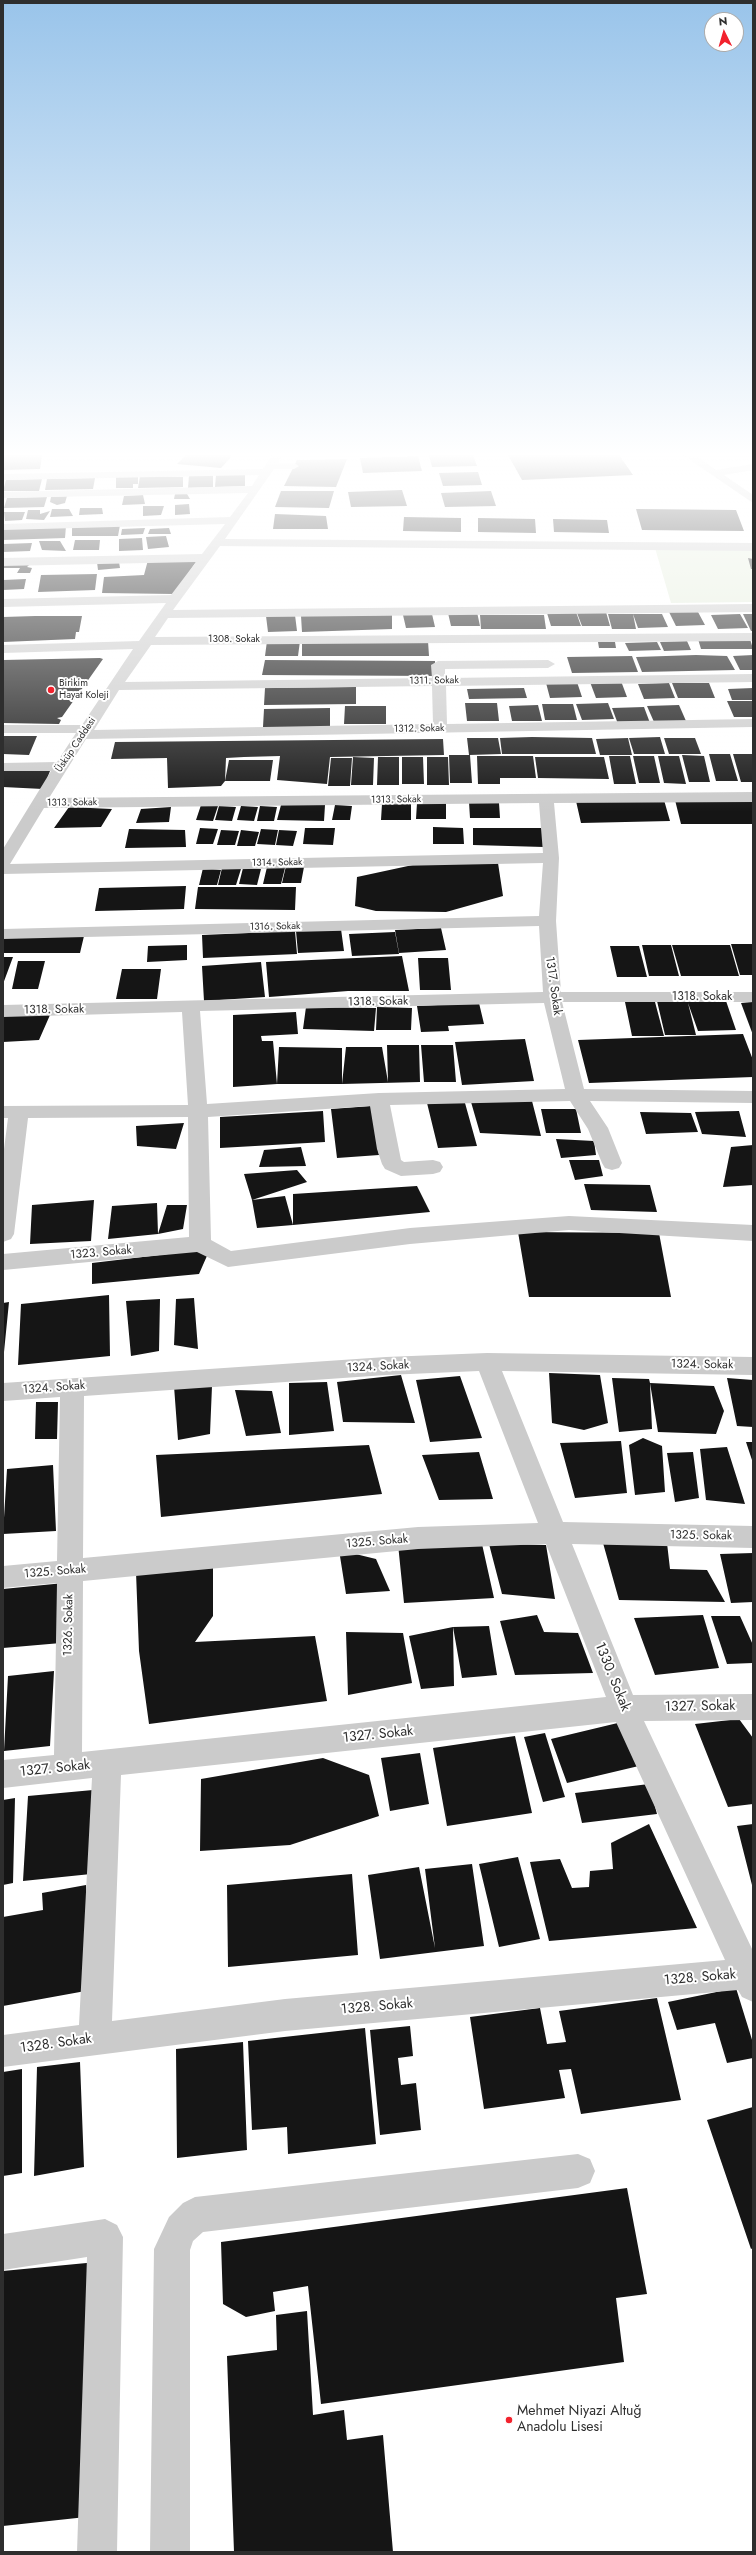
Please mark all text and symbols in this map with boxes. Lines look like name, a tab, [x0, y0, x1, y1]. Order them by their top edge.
north arrow	[704, 12, 744, 52]
text: N	[718, 13, 728, 29]
street label: 1308. Sokak	[208, 634, 260, 646]
street label: 1311. Sokak	[409, 675, 459, 687]
place label: Birikim Hayat Koleji	[59, 678, 109, 702]
marker: Birikim Hayat Koleji	[46, 685, 56, 695]
street label: Üsküp Caddesi	[53, 715, 99, 775]
street label: 1312. Sokak	[394, 723, 444, 735]
street label: 1313. Sokak	[371, 794, 421, 806]
street label: 1313. Sokak	[47, 797, 97, 809]
street label: 1314. Sokak	[251, 857, 303, 869]
street label: 1316. Sokak	[250, 921, 300, 933]
street label: 1317. Sokak	[542, 956, 564, 1016]
street label: 1318. Sokak	[672, 990, 732, 1004]
street label: 1318. Sokak	[348, 994, 408, 1010]
street label: 1318. Sokak	[24, 1002, 84, 1018]
street label: 1323. Sokak	[70, 1243, 132, 1263]
street label: 1324. Sokak	[671, 1357, 733, 1373]
street label: 1324. Sokak	[346, 1358, 410, 1376]
street label: 1324. Sokak	[22, 1379, 86, 1397]
street label: 1325. Sokak	[670, 1528, 732, 1544]
street label: 1325. Sokak	[345, 1532, 409, 1552]
street label: 1325. Sokak	[23, 1562, 87, 1582]
street label: 1326. Sokak	[61, 1594, 77, 1656]
street label: 1330. Sokak	[591, 1640, 633, 1714]
street label: 1327. Sokak	[665, 1698, 735, 1716]
street label: 1327. Sokak	[342, 1723, 414, 1747]
street label: 1327. Sokak	[19, 1757, 91, 1781]
street label: 1328. Sokak	[663, 1966, 737, 1990]
street label: 1328. Sokak	[340, 1995, 414, 2019]
street label: 1328. Sokak	[19, 2031, 93, 2057]
place label: Mehmet Niyazi Altuğ Anadolu Lisesi	[517, 2404, 641, 2436]
marker: Mehmet Niyazi Altuğ Anadolu Lisesi	[504, 2415, 514, 2425]

